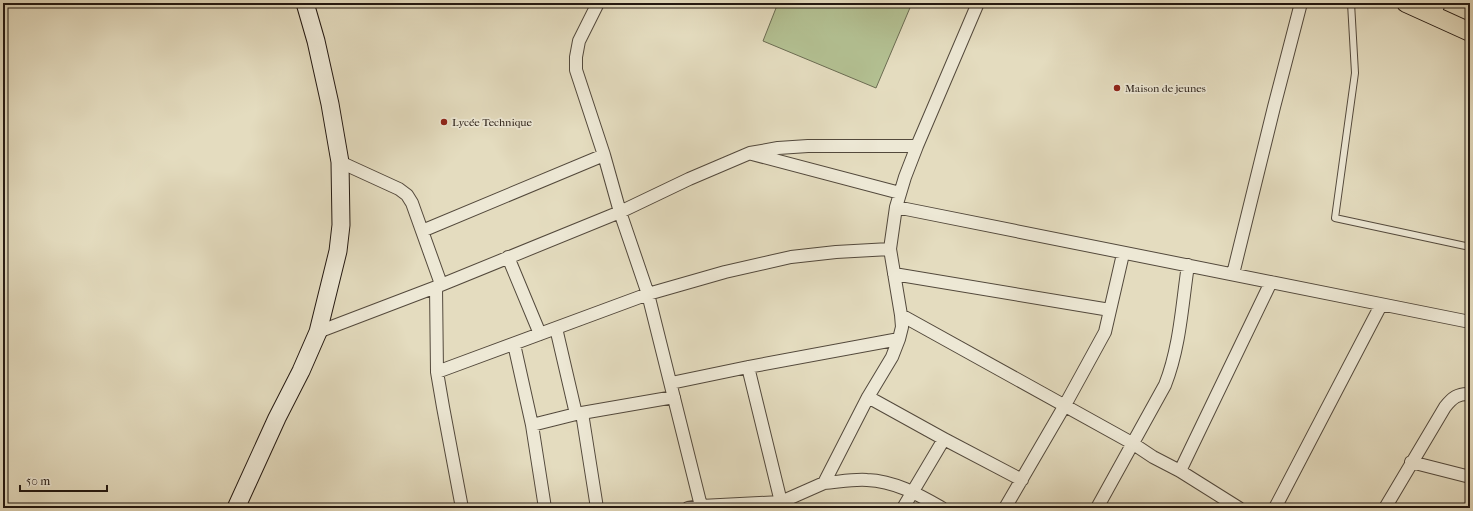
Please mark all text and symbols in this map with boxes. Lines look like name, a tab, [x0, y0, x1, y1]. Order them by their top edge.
place label: Maison de jeunes	[1125, 82, 1206, 95]
marker: Maison de jeunes	[1112, 83, 1122, 93]
place label: Lycée Technique	[452, 116, 533, 129]
marker: Lycée Technique	[439, 117, 449, 127]
scale bar	[20, 467, 107, 493]
text: 50 m	[26, 474, 50, 488]

